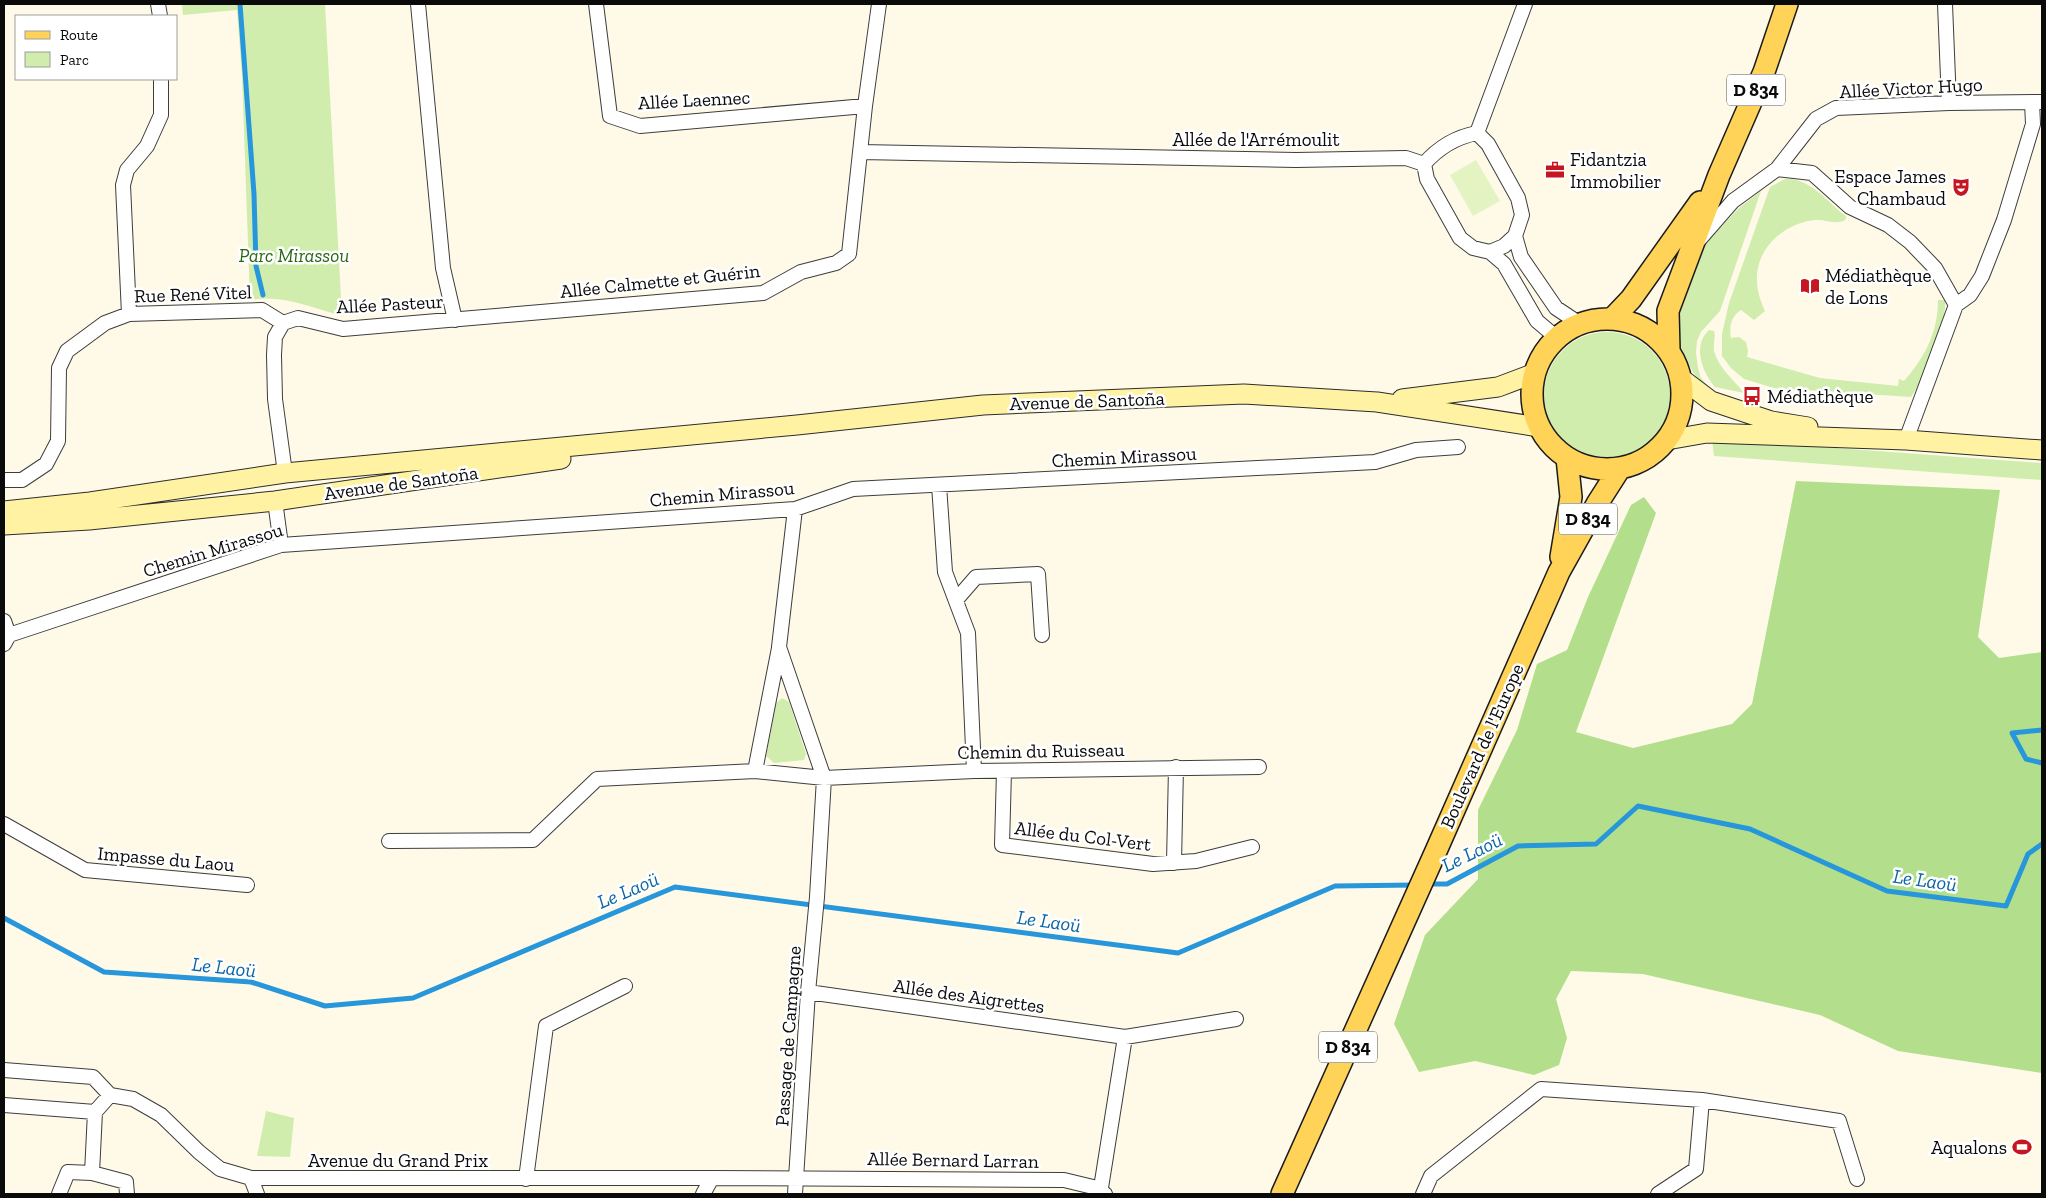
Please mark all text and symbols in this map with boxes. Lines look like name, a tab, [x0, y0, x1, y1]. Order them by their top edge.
legend	[15, 15, 178, 80]
text: Route	[60, 26, 98, 44]
text: Parc	[60, 51, 89, 69]
street label: Allée Victor Hugo	[1839, 73, 1984, 103]
road number: D 834	[1727, 74, 1785, 106]
street label: Allée Laennec	[637, 86, 751, 114]
street label: Allée de l'Arrémoulit	[1173, 128, 1339, 151]
place label: Fidantzia Immobilier	[1570, 148, 1661, 193]
office icon: Fidantzia Immobilier	[1544, 159, 1566, 181]
place label: Espace James Chambaud	[1834, 165, 1947, 210]
theatre icon: Espace James Chambaud	[1950, 176, 1972, 198]
park label: Parc Mirassou	[239, 244, 349, 267]
street label: Allée Calmette et Guérin	[559, 259, 761, 303]
place label: Médiathèque de Lons	[1825, 264, 1932, 309]
library icon: Médiathèque de Lons	[1799, 275, 1821, 297]
street label: Rue René Vitel	[134, 280, 252, 308]
street label: Allée Pasteur	[336, 290, 444, 318]
bus stop icon: Médiathèque	[1741, 385, 1763, 407]
place label: Médiathèque	[1767, 385, 1874, 408]
street label: Avenue de Santoña	[1009, 387, 1165, 415]
street label: Chemin Mirassou	[1051, 442, 1197, 472]
street label: Avenue de Santoña	[323, 461, 479, 505]
street label: Chemin Mirassou	[649, 476, 796, 512]
road number: D 834	[1559, 504, 1617, 534]
street label: Chemin Mirassou	[140, 518, 286, 582]
street label: Boulevard de l'Europe	[1435, 660, 1529, 832]
street label: Chemin du Ruisseau	[957, 738, 1125, 764]
street label: Allée du Col-Vert	[1013, 816, 1153, 856]
water label: Le Laoü	[1438, 827, 1506, 877]
street label: Impasse du Laou	[97, 842, 236, 876]
water label: Le Laoü	[1891, 864, 1959, 896]
water label: Le Laoü	[594, 866, 662, 914]
water label: Le Laoü	[1015, 905, 1083, 937]
street label: Passage de Campagne	[770, 945, 806, 1127]
water label: Le Laoü	[191, 952, 257, 982]
street label: Allée des Aigrettes	[892, 974, 1046, 1018]
road number: D 834	[1319, 1032, 1377, 1062]
place label: Aqualons	[1931, 1136, 2007, 1159]
sports icon: Aqualons	[2011, 1136, 2033, 1158]
street label: Allée Bernard Larran	[867, 1147, 1039, 1173]
street label: Avenue du Grand Prix	[308, 1149, 488, 1172]

